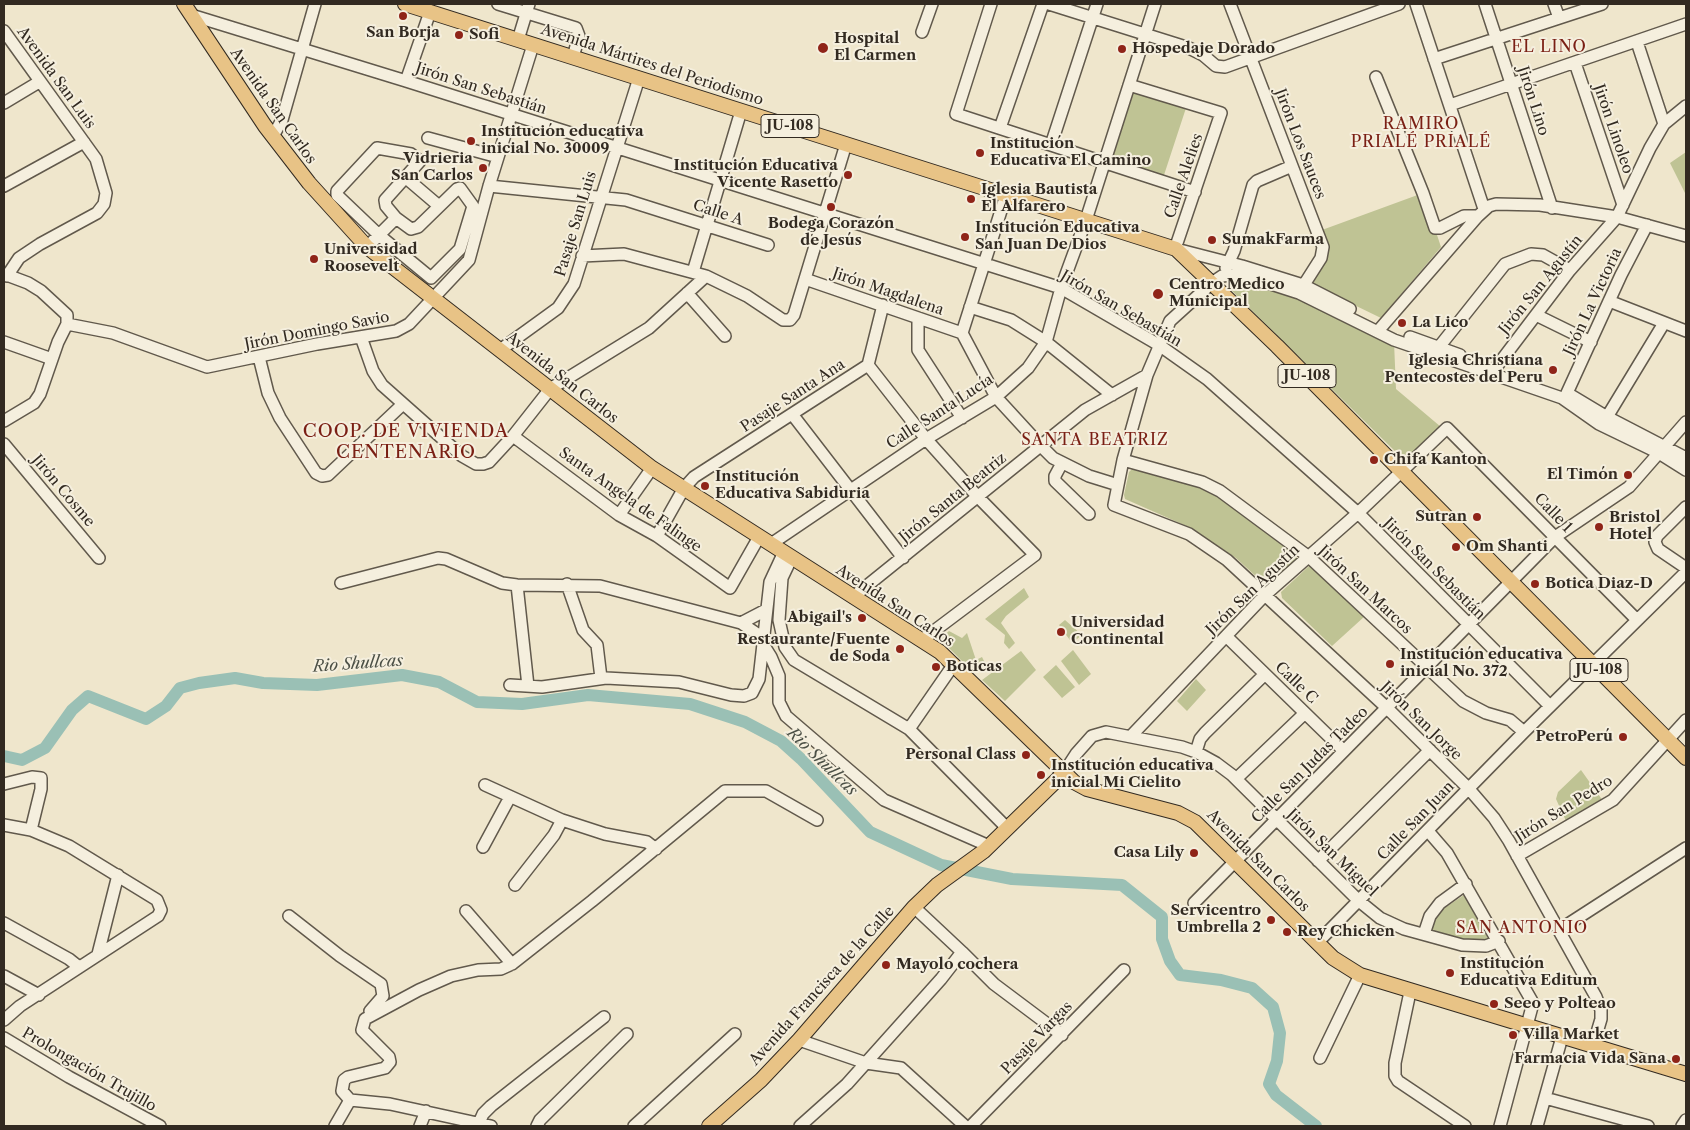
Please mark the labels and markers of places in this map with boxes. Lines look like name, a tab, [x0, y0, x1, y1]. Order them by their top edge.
marker: San Borja	[397, 10, 409, 22]
place label: San Borja	[366, 24, 440, 42]
place label: Sofi	[469, 26, 499, 44]
marker: Sofi	[453, 29, 465, 41]
place label: Hospital El Carmen	[834, 30, 916, 65]
place label: Hospedaje Dorado	[1132, 40, 1275, 58]
marker: Hospital El Carmen	[816, 41, 830, 55]
marker: Hospedaje Dorado	[1116, 43, 1128, 55]
place label: Institución educativa inicial No. 30009	[481, 123, 644, 158]
marker: Institución educativa inicial No. 30009	[465, 135, 477, 147]
place label: Institución Educativa El Camino	[990, 135, 1151, 170]
marker: Institución Educativa El Camino	[974, 147, 986, 159]
place label: Vidrieria San Carlos	[391, 150, 473, 185]
place label: Institución Educativa Vicente Rasetto	[673, 157, 838, 192]
marker: Vidrieria San Carlos	[477, 162, 489, 174]
marker: Institución Educativa Vicente Rasetto	[842, 169, 854, 181]
place label: Iglesia Bautista El Alfarero	[981, 181, 1098, 216]
marker: Iglesia Bautista El Alfarero	[965, 193, 977, 205]
marker: Bodega Corazón de Jesús	[825, 201, 837, 213]
place label: Bodega Corazón de Jesús	[768, 215, 894, 250]
place label: Institución Educativa San Juan De Dios	[975, 219, 1140, 254]
marker: Institución Educativa San Juan De Dios	[959, 231, 971, 243]
place label: SumakFarma	[1222, 231, 1324, 249]
marker: SumakFarma	[1206, 234, 1218, 246]
place label: Universidad Roosevelt	[324, 241, 417, 276]
marker: Universidad Roosevelt	[308, 253, 320, 265]
place label: Centro Medico Municipal	[1169, 276, 1284, 311]
marker: Centro Medico Municipal	[1151, 287, 1165, 301]
place label: La Lico	[1412, 314, 1468, 332]
marker: La Lico	[1396, 317, 1408, 329]
place label: Iglesia Christiana Pentecostes del Peru	[1384, 352, 1543, 387]
marker: Iglesia Christiana Pentecostes del Peru	[1547, 364, 1559, 376]
place label: Chifa Kanton	[1384, 451, 1487, 469]
marker: Chifa Kanton	[1368, 454, 1380, 466]
place label: El Timón	[1547, 466, 1618, 484]
place label: Institución Educativa Sabiduria	[715, 468, 870, 503]
marker: El Timón	[1622, 469, 1634, 481]
marker: Institución Educativa Sabiduria	[699, 480, 711, 492]
place label: Sutran	[1415, 508, 1467, 526]
place label: Bristol Hotel	[1609, 509, 1661, 544]
marker: Sutran	[1471, 511, 1483, 523]
marker: Bristol Hotel	[1593, 521, 1605, 533]
place label: Om Shanti	[1466, 538, 1548, 556]
marker: Om Shanti	[1450, 541, 1462, 553]
place label: Botica Diaz-D	[1545, 575, 1653, 593]
marker: Botica Diaz-D	[1529, 578, 1541, 590]
place label: Abigail's	[787, 609, 852, 627]
marker: Abigail's	[856, 612, 868, 624]
place label: Universidad Continental	[1071, 614, 1164, 649]
marker: Universidad Continental	[1055, 626, 1067, 638]
place label: Restaurante/Fuente de Soda	[737, 631, 890, 666]
marker: Restaurante/Fuente de Soda	[894, 643, 906, 655]
place label: Institución educativa inicial No. 372	[1400, 646, 1563, 681]
place label: Boticas	[946, 658, 1002, 676]
marker: Institución educativa inicial No. 372	[1384, 658, 1396, 670]
marker: Boticas	[930, 661, 942, 673]
place label: PetroPerú	[1536, 728, 1613, 746]
marker: PetroPerú	[1617, 731, 1629, 743]
place label: Personal Class	[905, 746, 1016, 764]
marker: Personal Class	[1020, 749, 1032, 761]
place label: Institución educativa inicial Mi Cielito	[1051, 757, 1214, 792]
marker: Institución educativa inicial Mi Cielito	[1035, 769, 1047, 781]
place label: Casa Lily	[1114, 844, 1184, 862]
marker: Casa Lily	[1188, 847, 1200, 859]
place label: Servicentro Umbrella 2	[1170, 902, 1261, 937]
marker: Servicentro Umbrella 2	[1265, 914, 1277, 926]
place label: Rey Chicken	[1297, 923, 1395, 941]
marker: Rey Chicken	[1281, 926, 1293, 938]
place label: Institución Educativa Editum	[1460, 955, 1597, 990]
place label: Mayolo cochera	[896, 956, 1018, 974]
marker: Mayolo cochera	[880, 959, 892, 971]
marker: Institución Educativa Editum	[1444, 967, 1456, 979]
place label: Seeo y Polteao	[1504, 995, 1616, 1013]
marker: Seeo y Polteao	[1488, 998, 1500, 1010]
place label: Villa Market	[1523, 1026, 1619, 1044]
marker: Villa Market	[1507, 1029, 1519, 1041]
place label: Farmacia Vida Sana	[1514, 1050, 1666, 1068]
marker: Farmacia Vida Sana	[1670, 1053, 1682, 1065]

